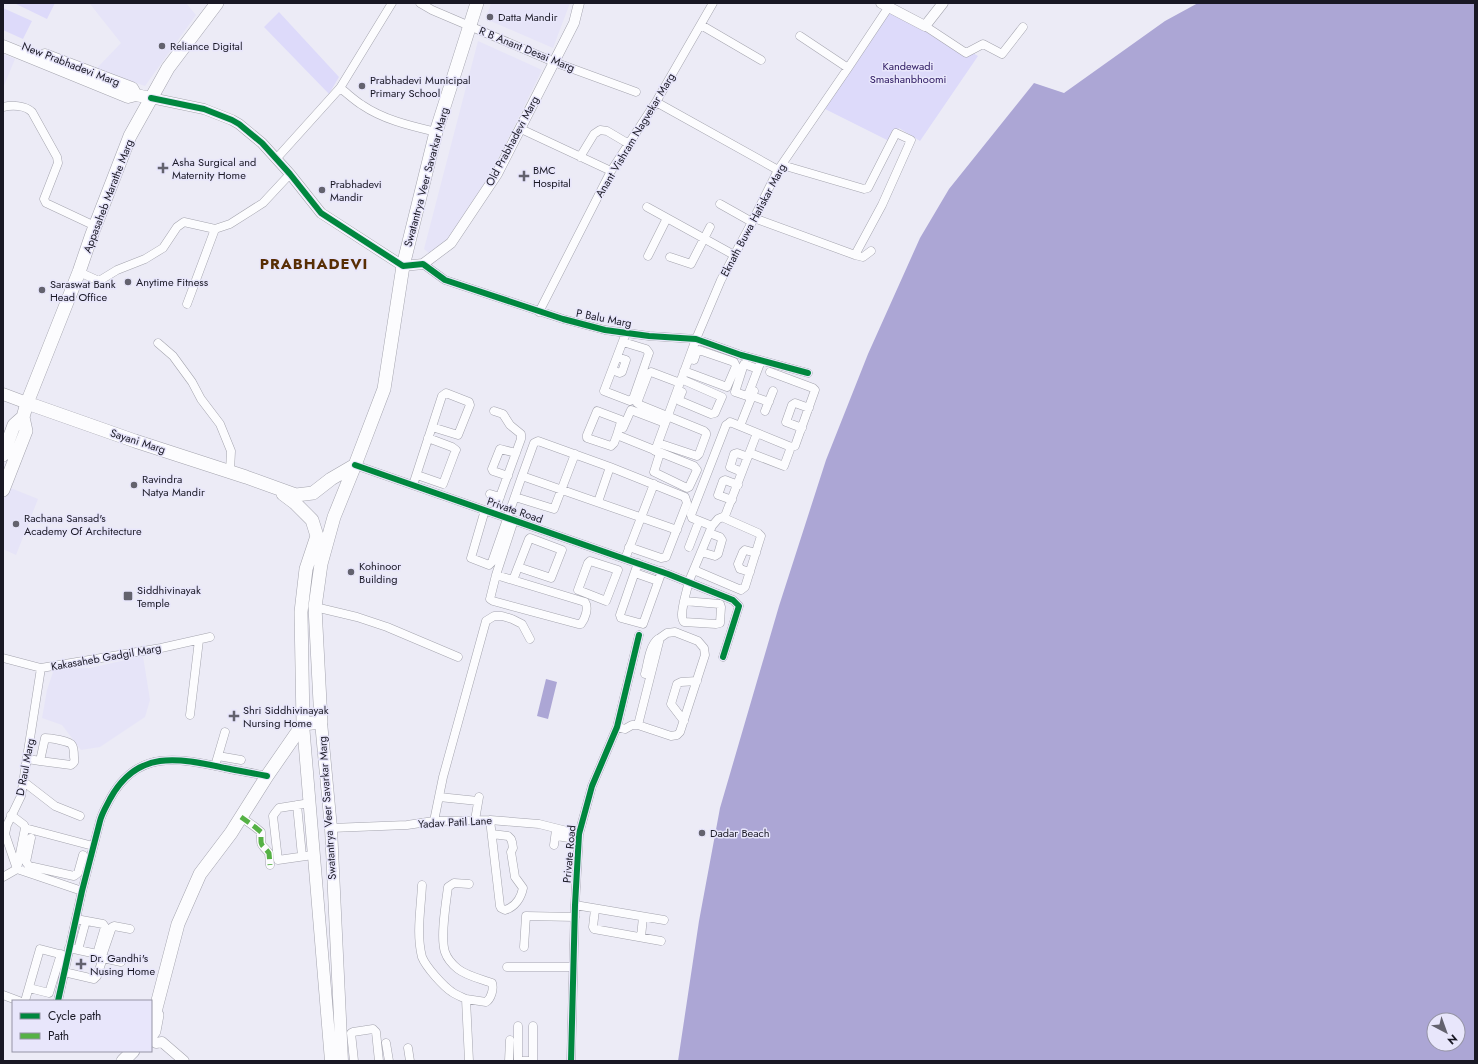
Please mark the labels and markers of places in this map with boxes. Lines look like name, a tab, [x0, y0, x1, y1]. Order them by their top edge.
place label: Datta Mandir	[498, 9, 558, 25]
marker: Datta Mandir	[485, 12, 495, 22]
place label: Reliance Digital	[170, 38, 242, 54]
marker: Reliance Digital	[157, 41, 167, 51]
place label: Prabhadevi Municipal Primary School	[370, 72, 471, 101]
marker: Prabhadevi Municipal Primary School	[357, 81, 367, 91]
place label: Asha Surgical and Maternity Home	[172, 154, 256, 183]
marker: Asha Surgical and Maternity Home	[157, 162, 169, 174]
place label: BMC Hospital	[533, 162, 571, 191]
marker: BMC Hospital	[518, 170, 530, 182]
place label: Prabhadevi Mandir	[330, 176, 382, 205]
marker: Prabhadevi Mandir	[317, 185, 327, 195]
place label: Anytime Fitness	[136, 274, 209, 290]
place label: Saraswat Bank Head Office	[50, 276, 116, 305]
marker: Anytime Fitness	[123, 277, 133, 287]
marker: Saraswat Bank Head Office	[37, 285, 47, 295]
place label: Ravindra Natya Mandir	[142, 471, 205, 500]
marker: Ravindra Natya Mandir	[129, 480, 139, 490]
place label: Rachana Sansad's Academy Of Architecture	[24, 510, 142, 539]
marker: Rachana Sansad's Academy Of Architecture	[11, 519, 21, 529]
place label: Kohinoor Building	[359, 558, 401, 587]
marker: Kohinoor Building	[346, 567, 356, 577]
place label: Siddhivinayak Temple	[137, 582, 201, 611]
marker: Siddhivinayak Temple	[122, 590, 134, 602]
place label: Shri Siddhivinayak Nursing Home	[243, 702, 329, 731]
marker: Shri Siddhivinayak Nursing Home	[228, 710, 240, 722]
place label: Dadar Beach	[710, 825, 770, 841]
marker: Dadar Beach	[697, 828, 707, 838]
place label: Dr. Gandhi's Nusing Home	[90, 950, 155, 979]
marker: Dr. Gandhi's Nusing Home	[75, 958, 87, 970]

